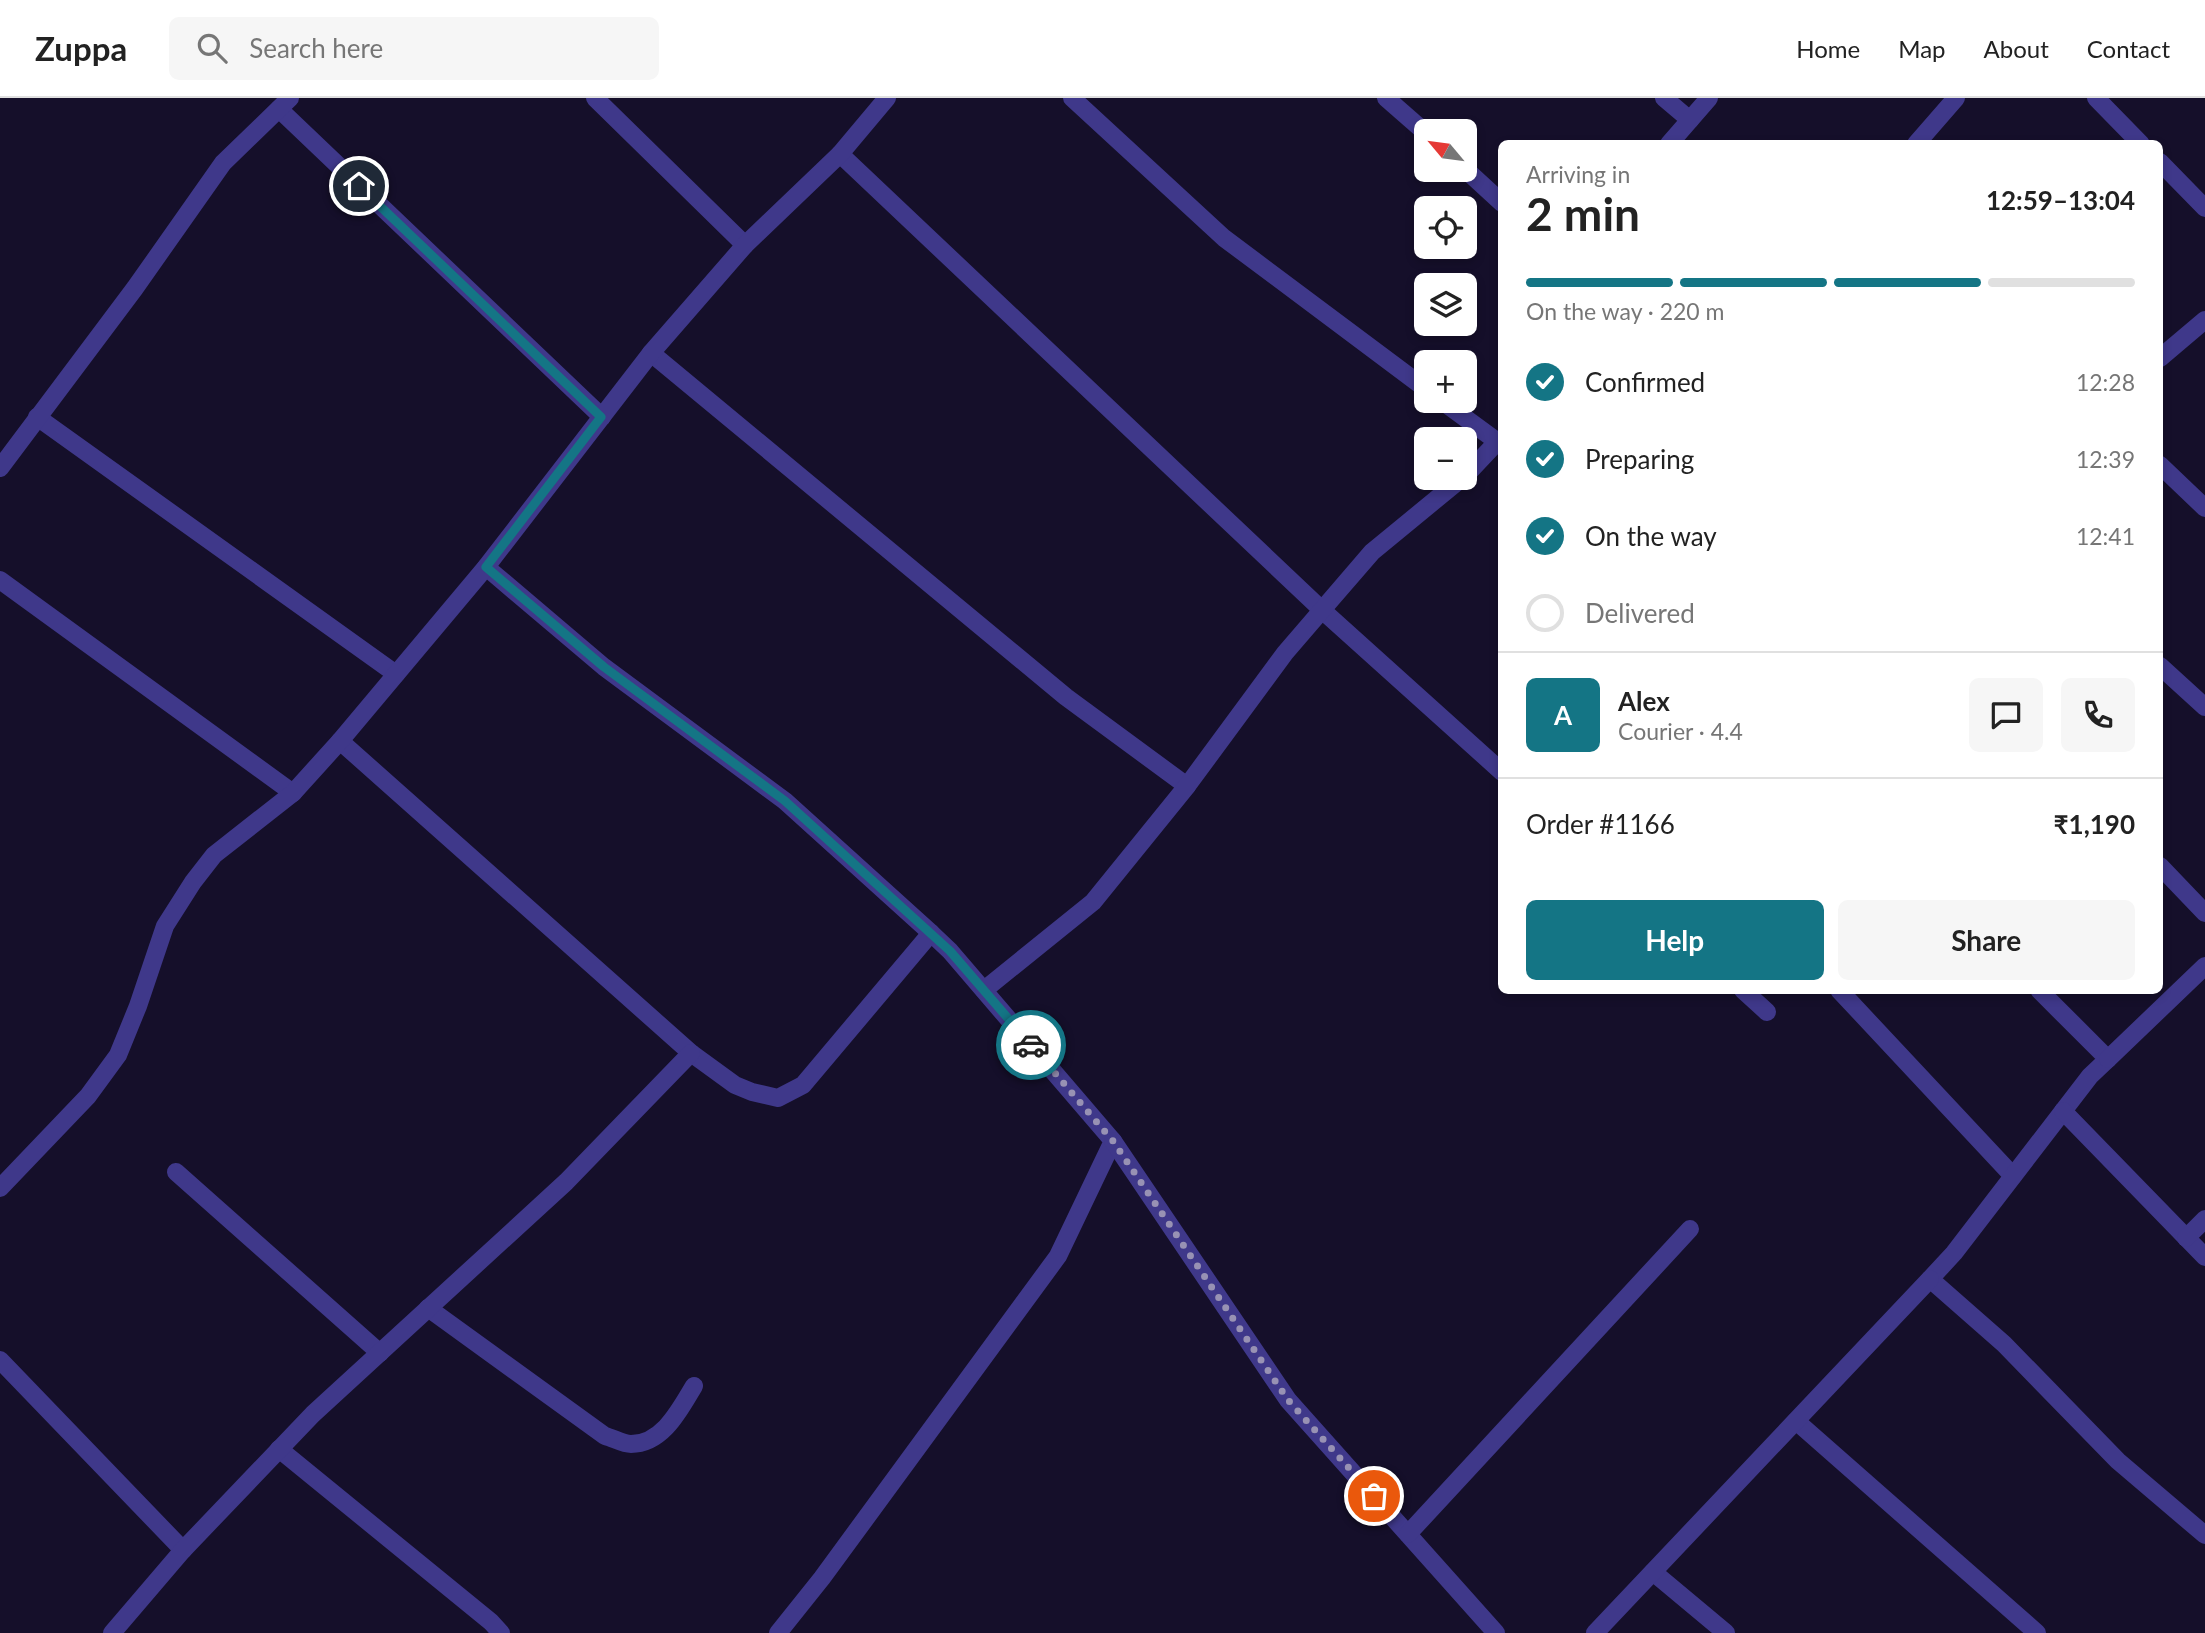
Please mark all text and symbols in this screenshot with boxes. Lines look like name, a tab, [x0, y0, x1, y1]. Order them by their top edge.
search box	[169, 17, 659, 80]
text: Zuppa	[35, 28, 127, 68]
icon: search	[193, 29, 231, 67]
text: Search here	[249, 32, 383, 64]
text: Home	[1796, 34, 1860, 63]
text: Map	[1898, 34, 1946, 63]
text: About	[1984, 34, 2049, 63]
text: Contact	[2087, 34, 2170, 63]
north arrow	[1414, 119, 1477, 182]
map controls	[1414, 119, 1477, 490]
pin	[329, 156, 389, 216]
text: Arriving in	[1526, 160, 1630, 188]
icon: home	[340, 167, 378, 205]
text: 12:59–13:04	[1986, 184, 2135, 216]
text: 2 min	[1526, 186, 1640, 241]
button: locate	[1414, 196, 1477, 259]
button: layers	[1414, 273, 1477, 336]
text: On the way · 220 m	[1526, 297, 1725, 325]
button: +	[1414, 350, 1477, 413]
icon: check	[1526, 363, 1564, 401]
text: Confirmed	[1585, 366, 1705, 398]
text: 12:28	[2076, 368, 2135, 396]
button: −	[1414, 427, 1477, 490]
icon: check	[1526, 440, 1564, 478]
text: Preparing	[1585, 443, 1694, 475]
text: 12:39	[2076, 445, 2135, 473]
icon: check	[1526, 517, 1564, 555]
text: On the way	[1585, 520, 1717, 552]
text: 12:41	[2076, 522, 2135, 550]
text: Delivered	[1585, 597, 1695, 629]
button: chat	[1969, 678, 2043, 752]
button: phone	[2061, 678, 2135, 752]
text: Alex	[1618, 685, 1670, 717]
text: A	[1554, 699, 1572, 731]
text: Courier · 4.4	[1618, 717, 1743, 745]
text: Order #1166	[1526, 808, 1675, 840]
text: ₹1,190	[2054, 808, 2135, 840]
button: Help	[1526, 900, 1824, 980]
button: Share	[1838, 900, 2135, 980]
courier	[996, 1010, 1066, 1080]
icon: car	[1012, 1026, 1050, 1064]
pin	[1344, 1466, 1404, 1526]
icon: bag	[1355, 1477, 1393, 1515]

